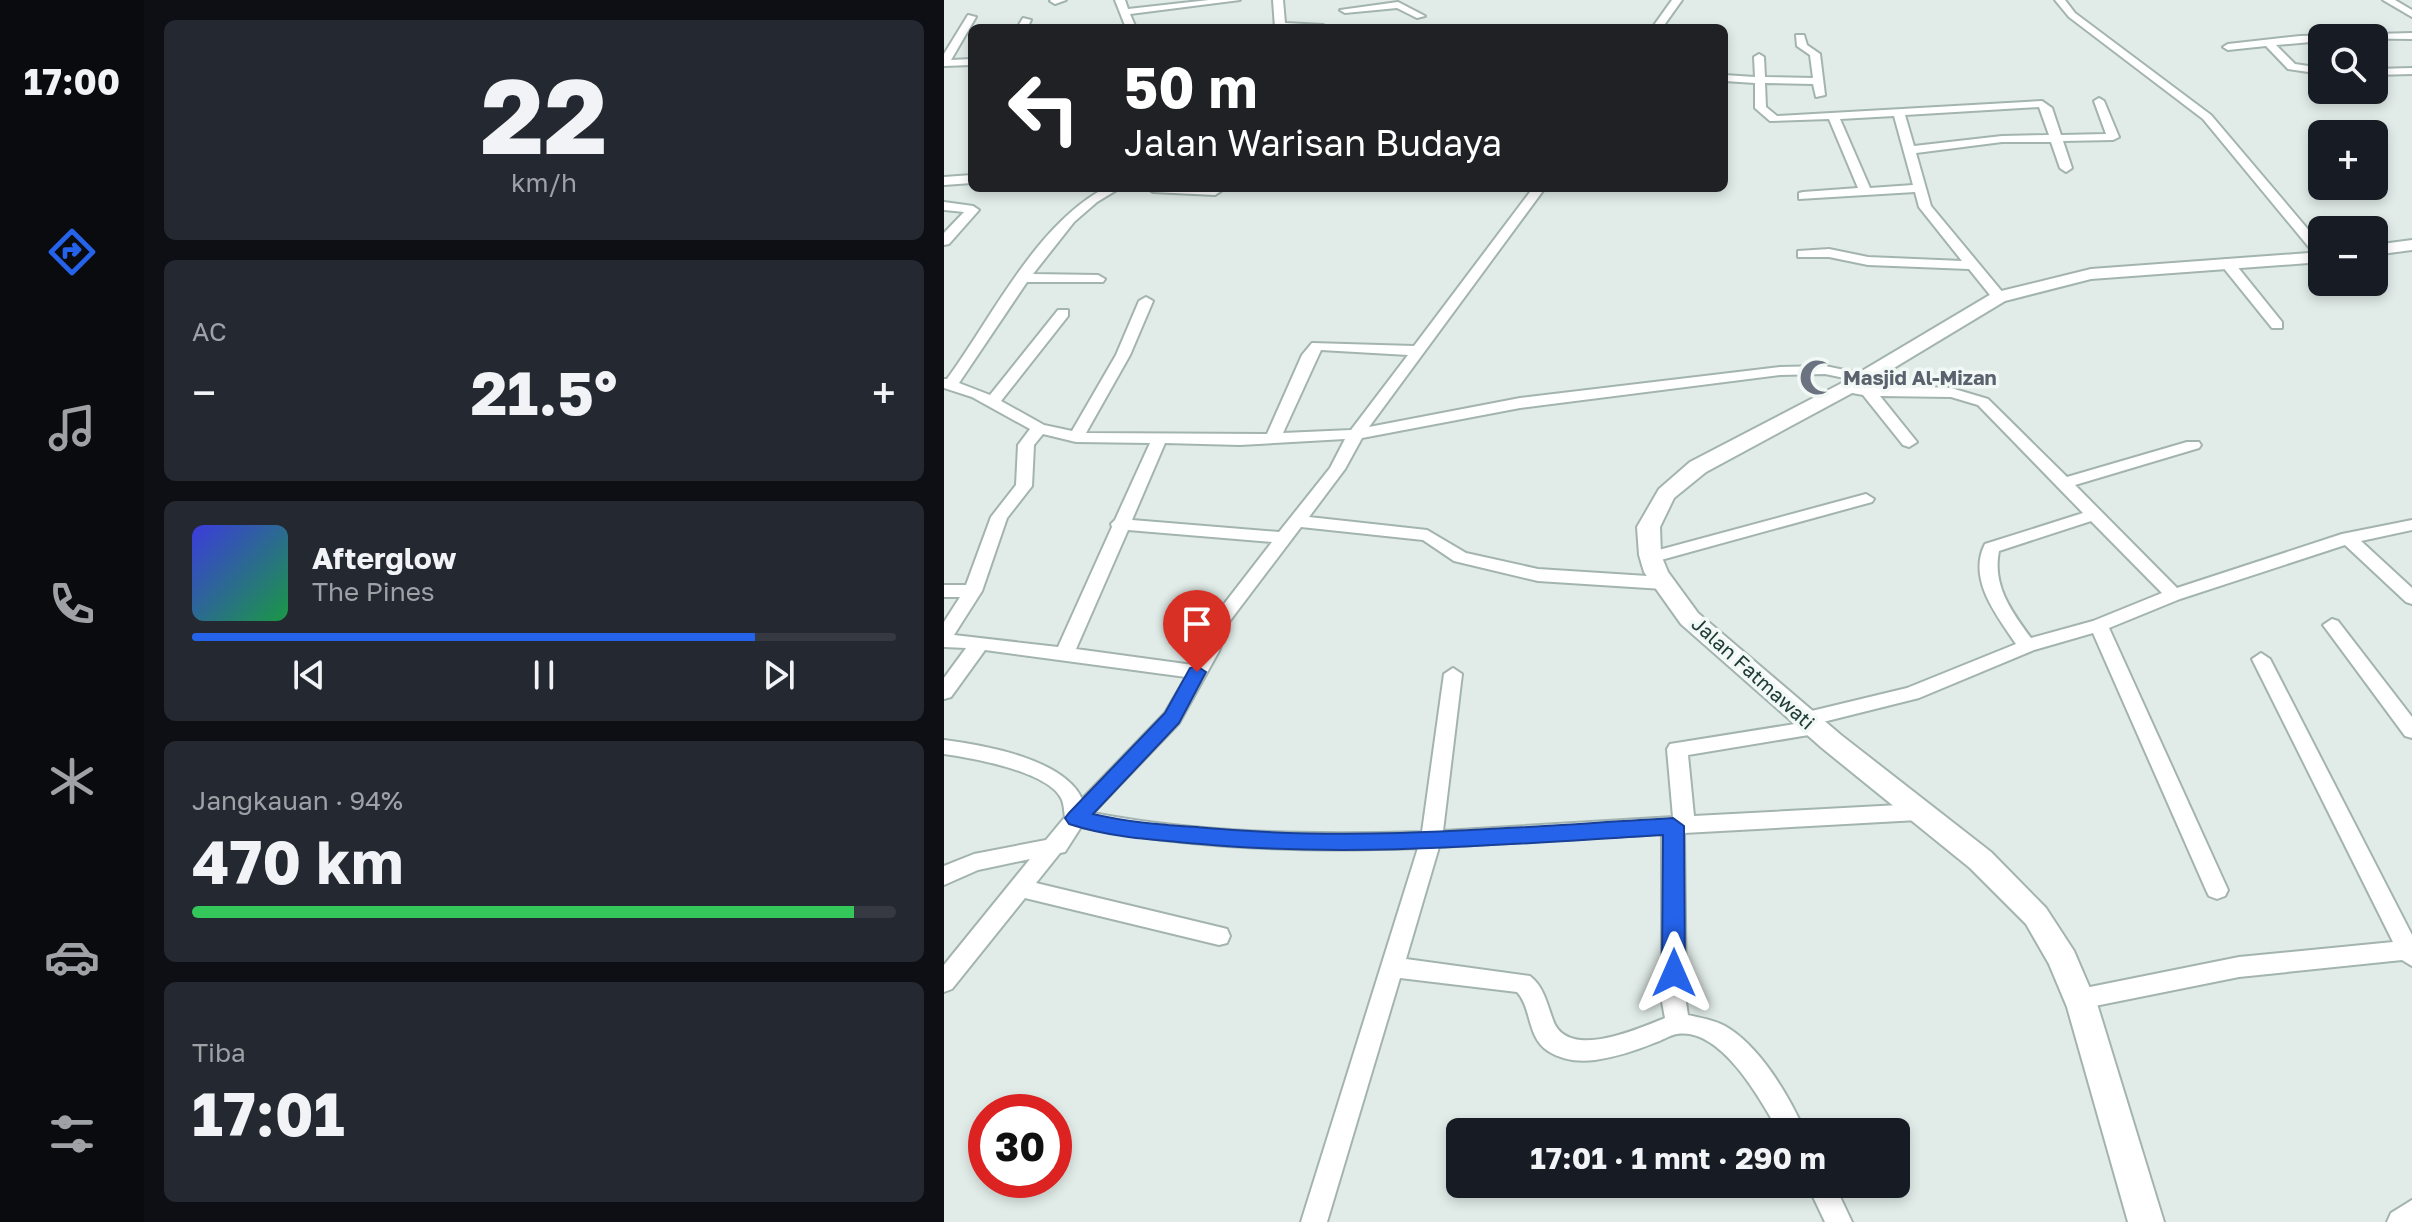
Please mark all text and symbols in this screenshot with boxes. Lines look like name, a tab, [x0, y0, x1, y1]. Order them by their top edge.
map controls	[2308, 24, 2388, 296]
button: search	[2308, 24, 2388, 104]
text: 22	[481, 52, 607, 177]
text: 50 m	[1124, 53, 1258, 120]
icon: left	[992, 56, 1096, 160]
text: 17:00	[24, 60, 120, 103]
button: +	[2308, 120, 2388, 200]
text: Jalan Warisan Budaya	[1124, 121, 1502, 164]
text: km/h	[511, 167, 577, 198]
button: −	[2308, 216, 2388, 296]
icon: directions	[44, 224, 100, 280]
text: AC	[192, 316, 227, 347]
text: 21.5°	[471, 356, 617, 428]
mosque icon: Masjid Al-Mizan	[1798, 359, 1836, 397]
place label: Masjid Al-Mizan	[1843, 365, 1997, 389]
text: −	[192, 366, 216, 419]
text: +	[872, 366, 896, 419]
icon: music	[44, 400, 100, 456]
text: Afterglow	[312, 540, 456, 576]
icon: phone	[44, 576, 100, 632]
text: The Pines	[312, 576, 435, 607]
pin	[1163, 590, 1231, 672]
icon: arrive	[1175, 602, 1219, 646]
street label: Jalan Fatmawati	[1687, 611, 1820, 734]
icon: previous	[287, 653, 331, 697]
icon: pause	[522, 653, 566, 697]
icon: next	[757, 653, 801, 697]
icon: climate	[44, 753, 100, 809]
text: Jangkauan · 94%	[192, 785, 403, 816]
text: 470 km	[192, 825, 404, 897]
icon: car	[44, 929, 100, 985]
position arrow	[1632, 931, 1716, 1015]
text: Tiba	[192, 1037, 246, 1068]
text: 17:01	[192, 1077, 345, 1149]
speed limit sign: 30	[968, 1094, 1072, 1198]
icon: filters	[44, 1106, 100, 1162]
text: 17:01 · 1 mnt · 290 m	[1530, 1140, 1826, 1176]

